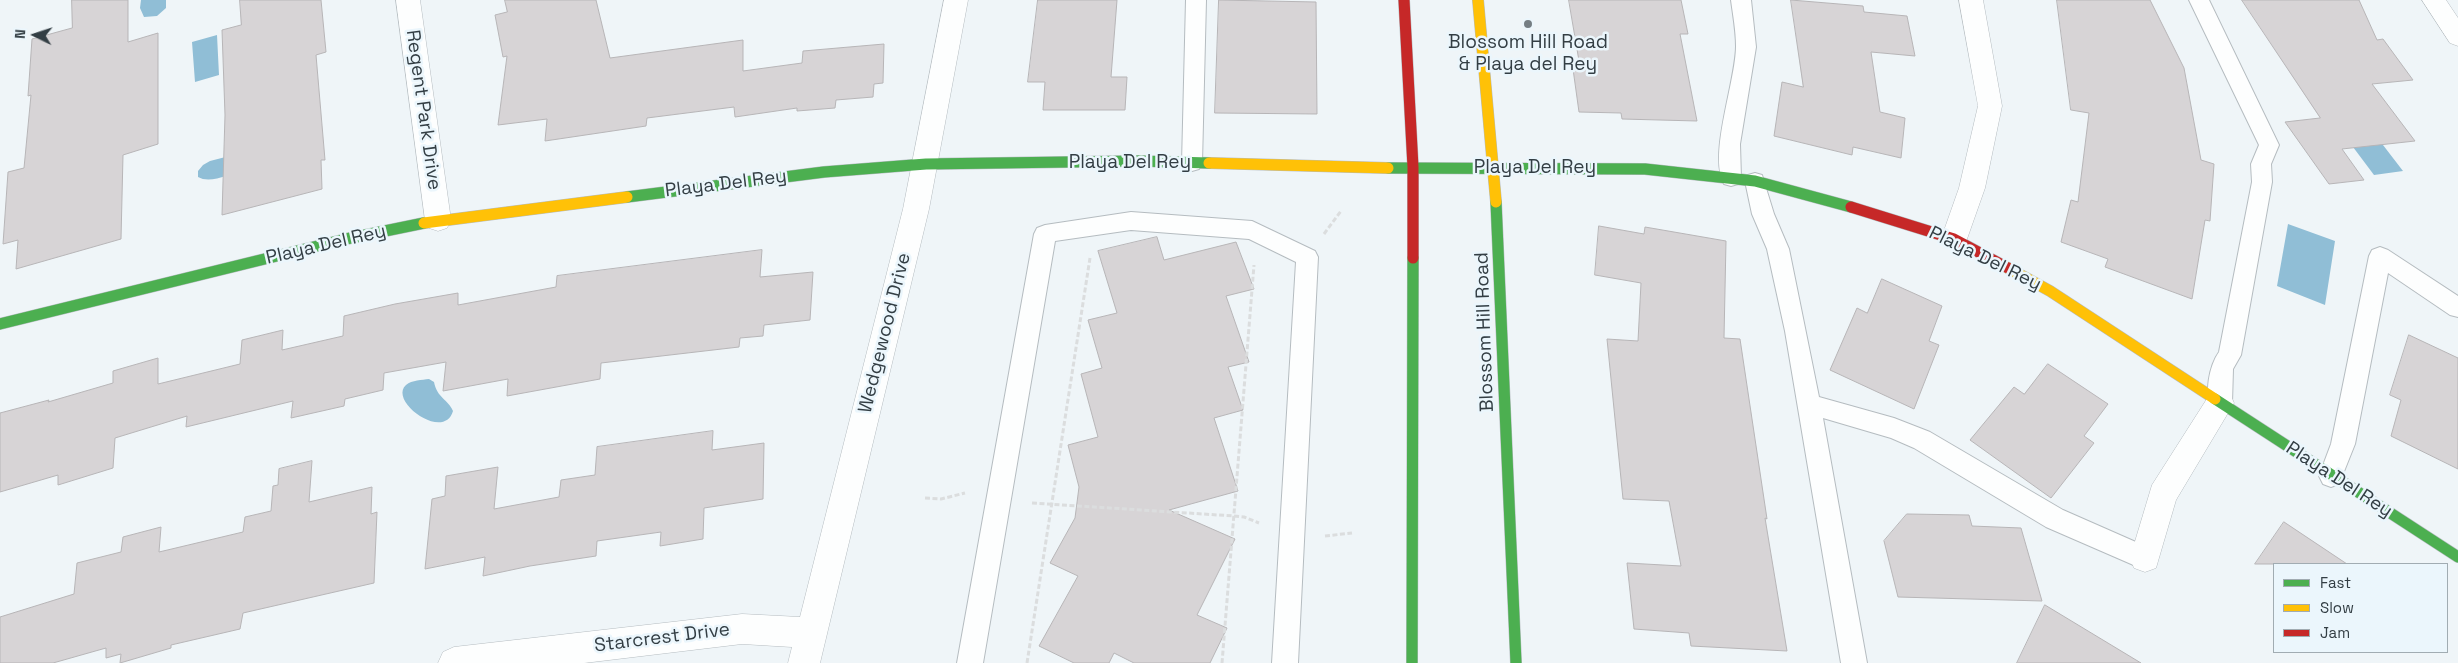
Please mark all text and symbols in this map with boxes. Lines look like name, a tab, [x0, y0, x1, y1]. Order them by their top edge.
north arrow	[10, 10, 60, 60]
marker: Blossom Hill Road & Playa del Rey	[1522, 18, 1534, 30]
street label: Regent Park Drive	[400, 28, 446, 192]
text: N	[11, 29, 29, 39]
place label: Blossom Hill Road & Playa del Rey	[1448, 32, 1608, 76]
street label: Playa Del Rey	[1069, 152, 1191, 174]
street label: Playa Del Rey	[1474, 157, 1596, 179]
street label: Playa Del Rey	[664, 165, 788, 203]
street label: Playa Del Rey	[264, 220, 388, 270]
street label: Playa Del Rey	[1925, 222, 2045, 296]
street label: Wedgewood Drive	[854, 251, 916, 415]
street label: Blossom Hill Road	[1471, 252, 1499, 412]
street label: Playa Del Rey	[2281, 437, 2397, 523]
legend	[2273, 563, 2448, 653]
text: Fast	[2320, 573, 2351, 592]
text: Slow	[2320, 598, 2354, 617]
street label: Starcrest Drive	[593, 618, 731, 658]
text: Jam	[2320, 623, 2350, 642]

